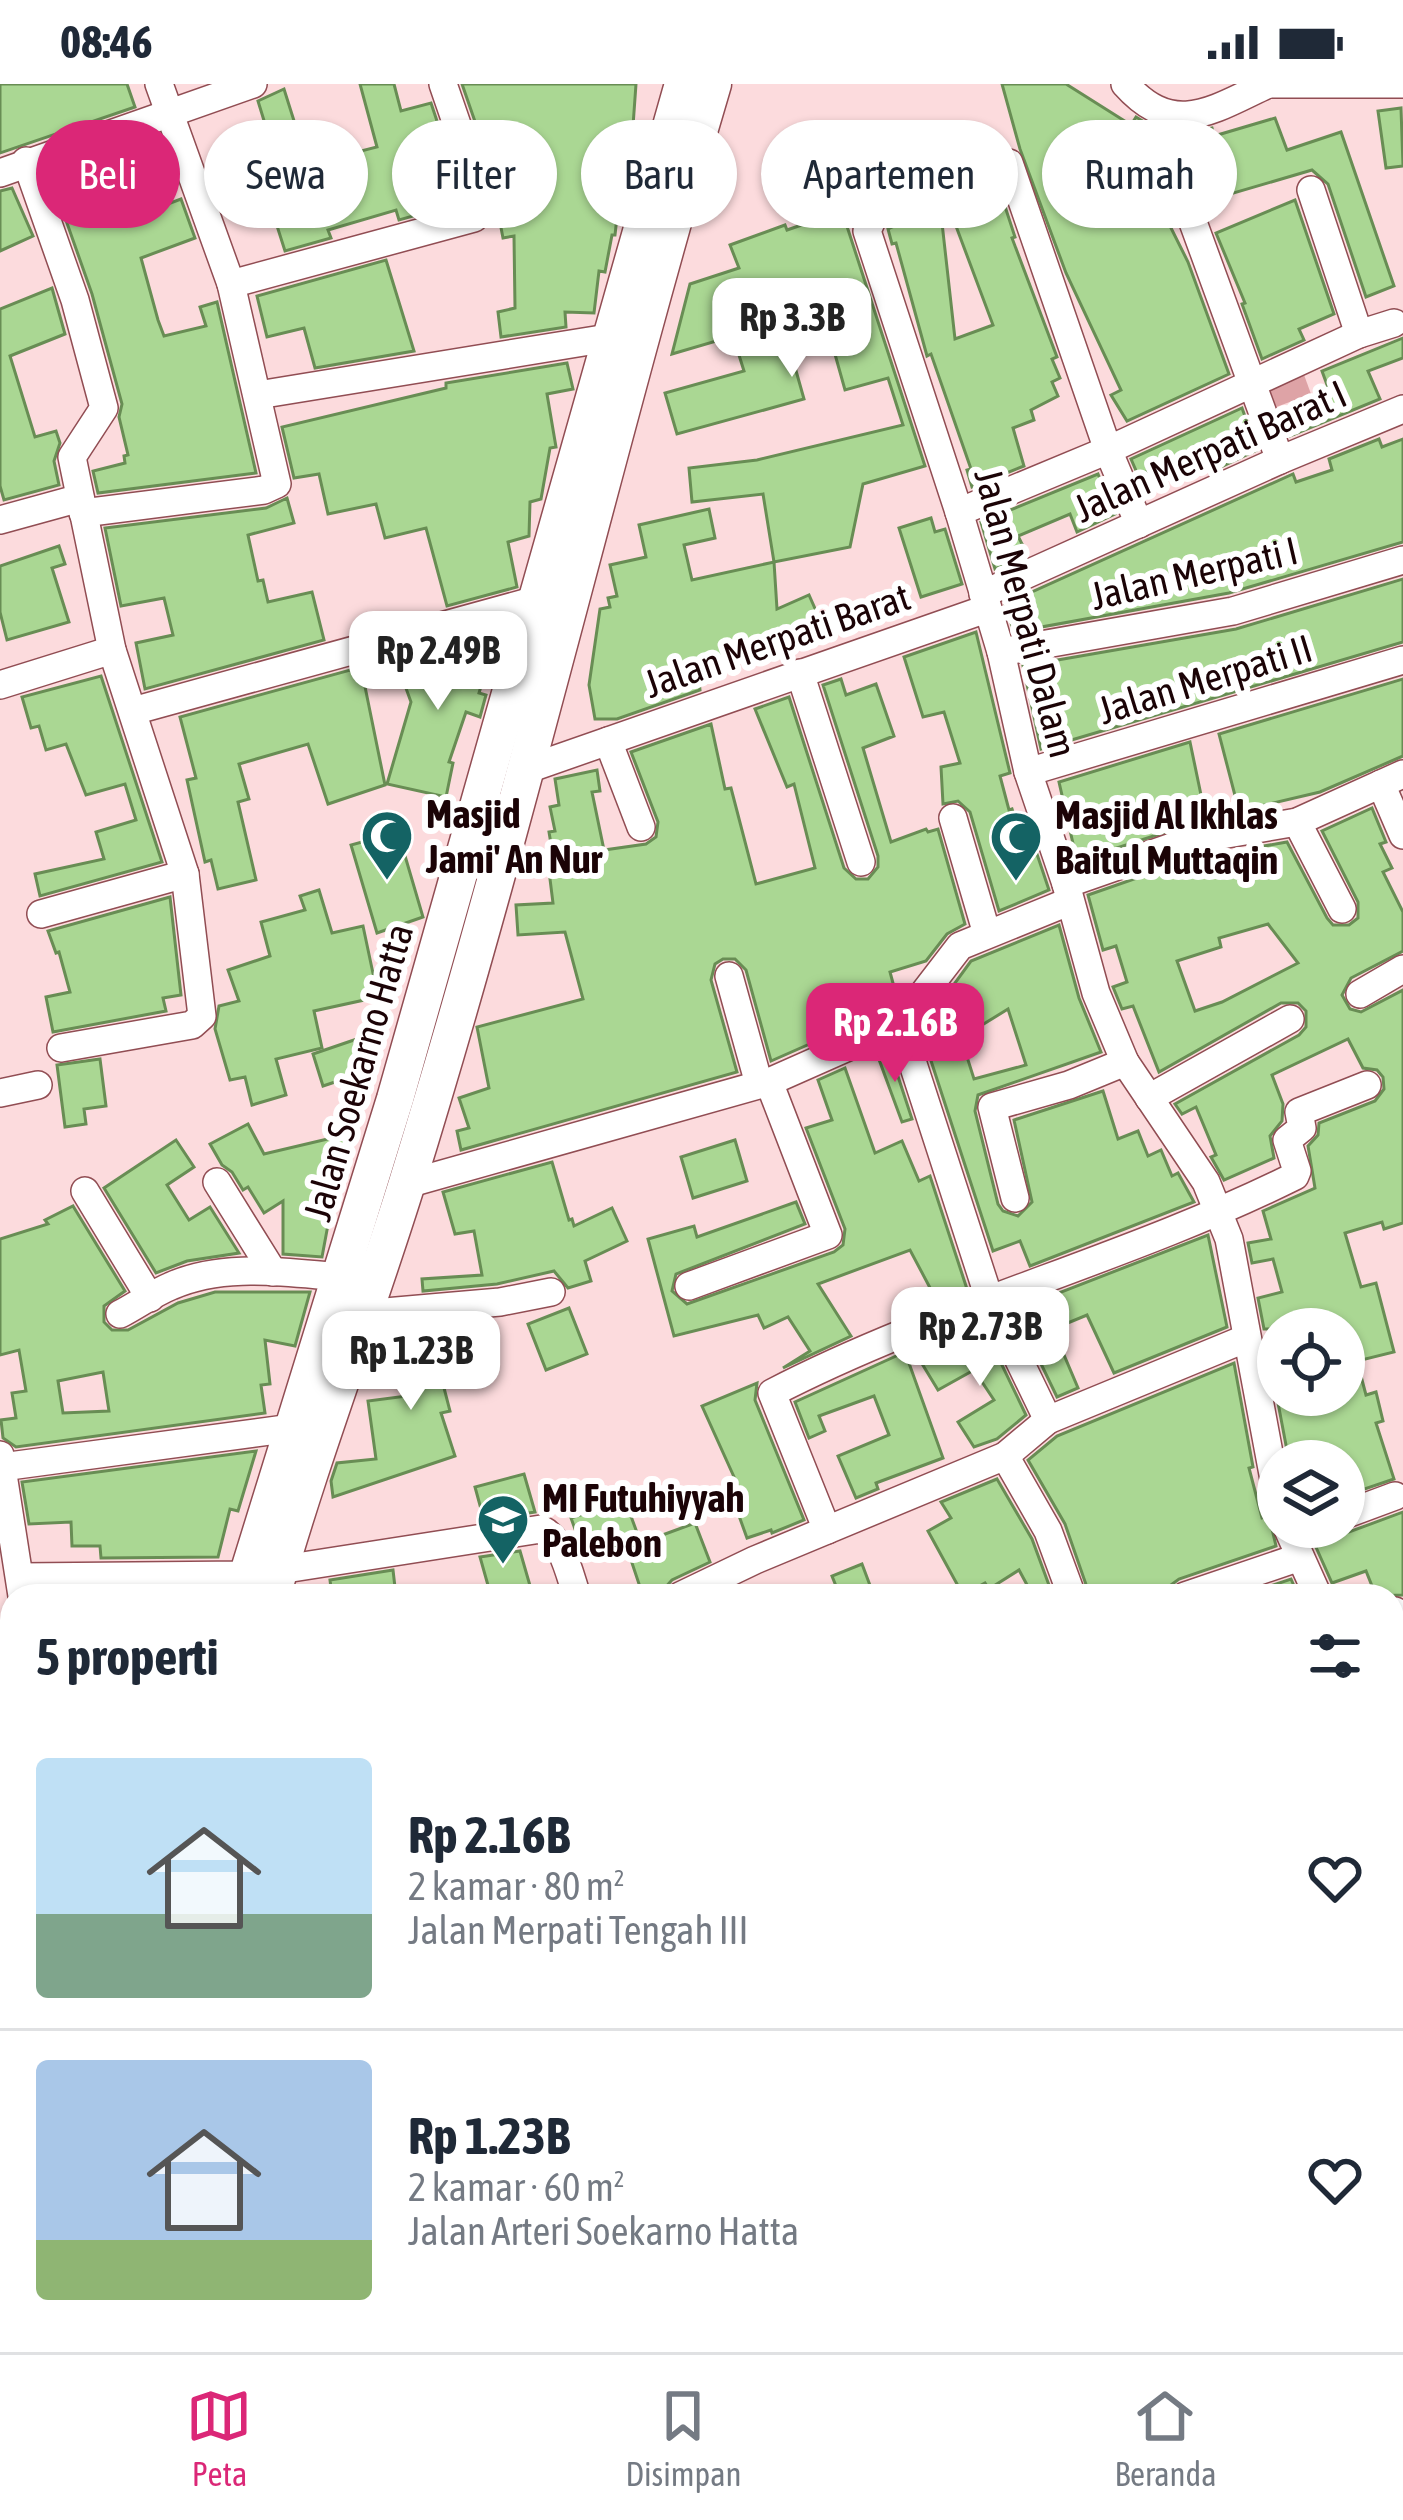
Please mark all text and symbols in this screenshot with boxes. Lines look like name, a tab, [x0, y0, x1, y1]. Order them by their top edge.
text: 08:46	[60, 16, 153, 68]
chip: Beli	[36, 120, 180, 228]
chip: Sewa	[204, 120, 368, 228]
chip: Filter	[392, 120, 557, 228]
chip: Baru	[581, 120, 737, 228]
chip: Apartemen	[761, 120, 1018, 228]
chip: Rumah	[1042, 120, 1237, 228]
pin: Rp 3.3B	[681, 278, 903, 380]
text: Rp 3.3B	[739, 295, 845, 339]
street label: Jalan Merpati Barat I	[1067, 371, 1353, 531]
street label: Jalan Merpati Dalam	[966, 464, 1086, 762]
street label: Jalan Merpati I	[1086, 528, 1302, 618]
street label: Jalan Merpati Barat	[639, 574, 915, 706]
pin: Rp 2.49B	[314, 611, 562, 713]
street label: Jalan Merpati II	[1093, 626, 1317, 732]
text: Rp 2.49B	[376, 628, 500, 672]
place label: Masjid Jami' An Nur	[425, 792, 604, 881]
place label: Masjid Al Ikhlas Baitul Muttaqin	[1055, 793, 1278, 882]
mosque icon: Masjid Jami' An Nur	[359, 808, 415, 882]
mosque icon: Masjid Al Ikhlas Baitul Muttaqin	[988, 809, 1044, 883]
street label: Jalan Soekarno Hatta	[295, 919, 421, 1225]
pin: Rp 2.16B	[771, 983, 1019, 1085]
text: Rp 2.16B	[833, 1000, 957, 1044]
pin: Rp 2.73B	[856, 1287, 1104, 1389]
text: Rp 2.73B	[918, 1304, 1042, 1348]
map controls	[1257, 1308, 1365, 1548]
button: locate	[1257, 1308, 1365, 1416]
pin: Rp 1.23B	[287, 1311, 535, 1413]
text: Rp 1.23B	[349, 1328, 473, 1372]
button: layers	[1257, 1440, 1365, 1548]
place label: MI Futuhiyyah Palebon	[542, 1476, 744, 1565]
school or university icon: MI Futuhiyyah Palebon	[475, 1492, 531, 1566]
icon: filters	[1302, 1623, 1368, 1689]
text: 5 properti	[36, 1627, 218, 1686]
text: Rp 2.16B	[408, 1805, 570, 1864]
icon: home	[132, 1806, 276, 1950]
icon: heart	[1302, 1845, 1368, 1911]
text: 2 kamar · 80 m²	[408, 1864, 625, 1908]
text: Jalan Merpati Tengah III	[408, 1908, 748, 1952]
text: Rp 1.23B	[408, 2106, 570, 2165]
icon: home	[132, 2108, 276, 2252]
icon: heart	[1302, 2147, 1368, 2213]
text: 2 kamar · 60 m²	[408, 2165, 625, 2209]
text: Jalan Arteri Soekarno Hatta	[408, 2209, 799, 2253]
tab: Peta	[186, 2383, 252, 2493]
tab: Disimpan	[625, 2383, 741, 2493]
tab: Beranda	[1114, 2383, 1216, 2493]

